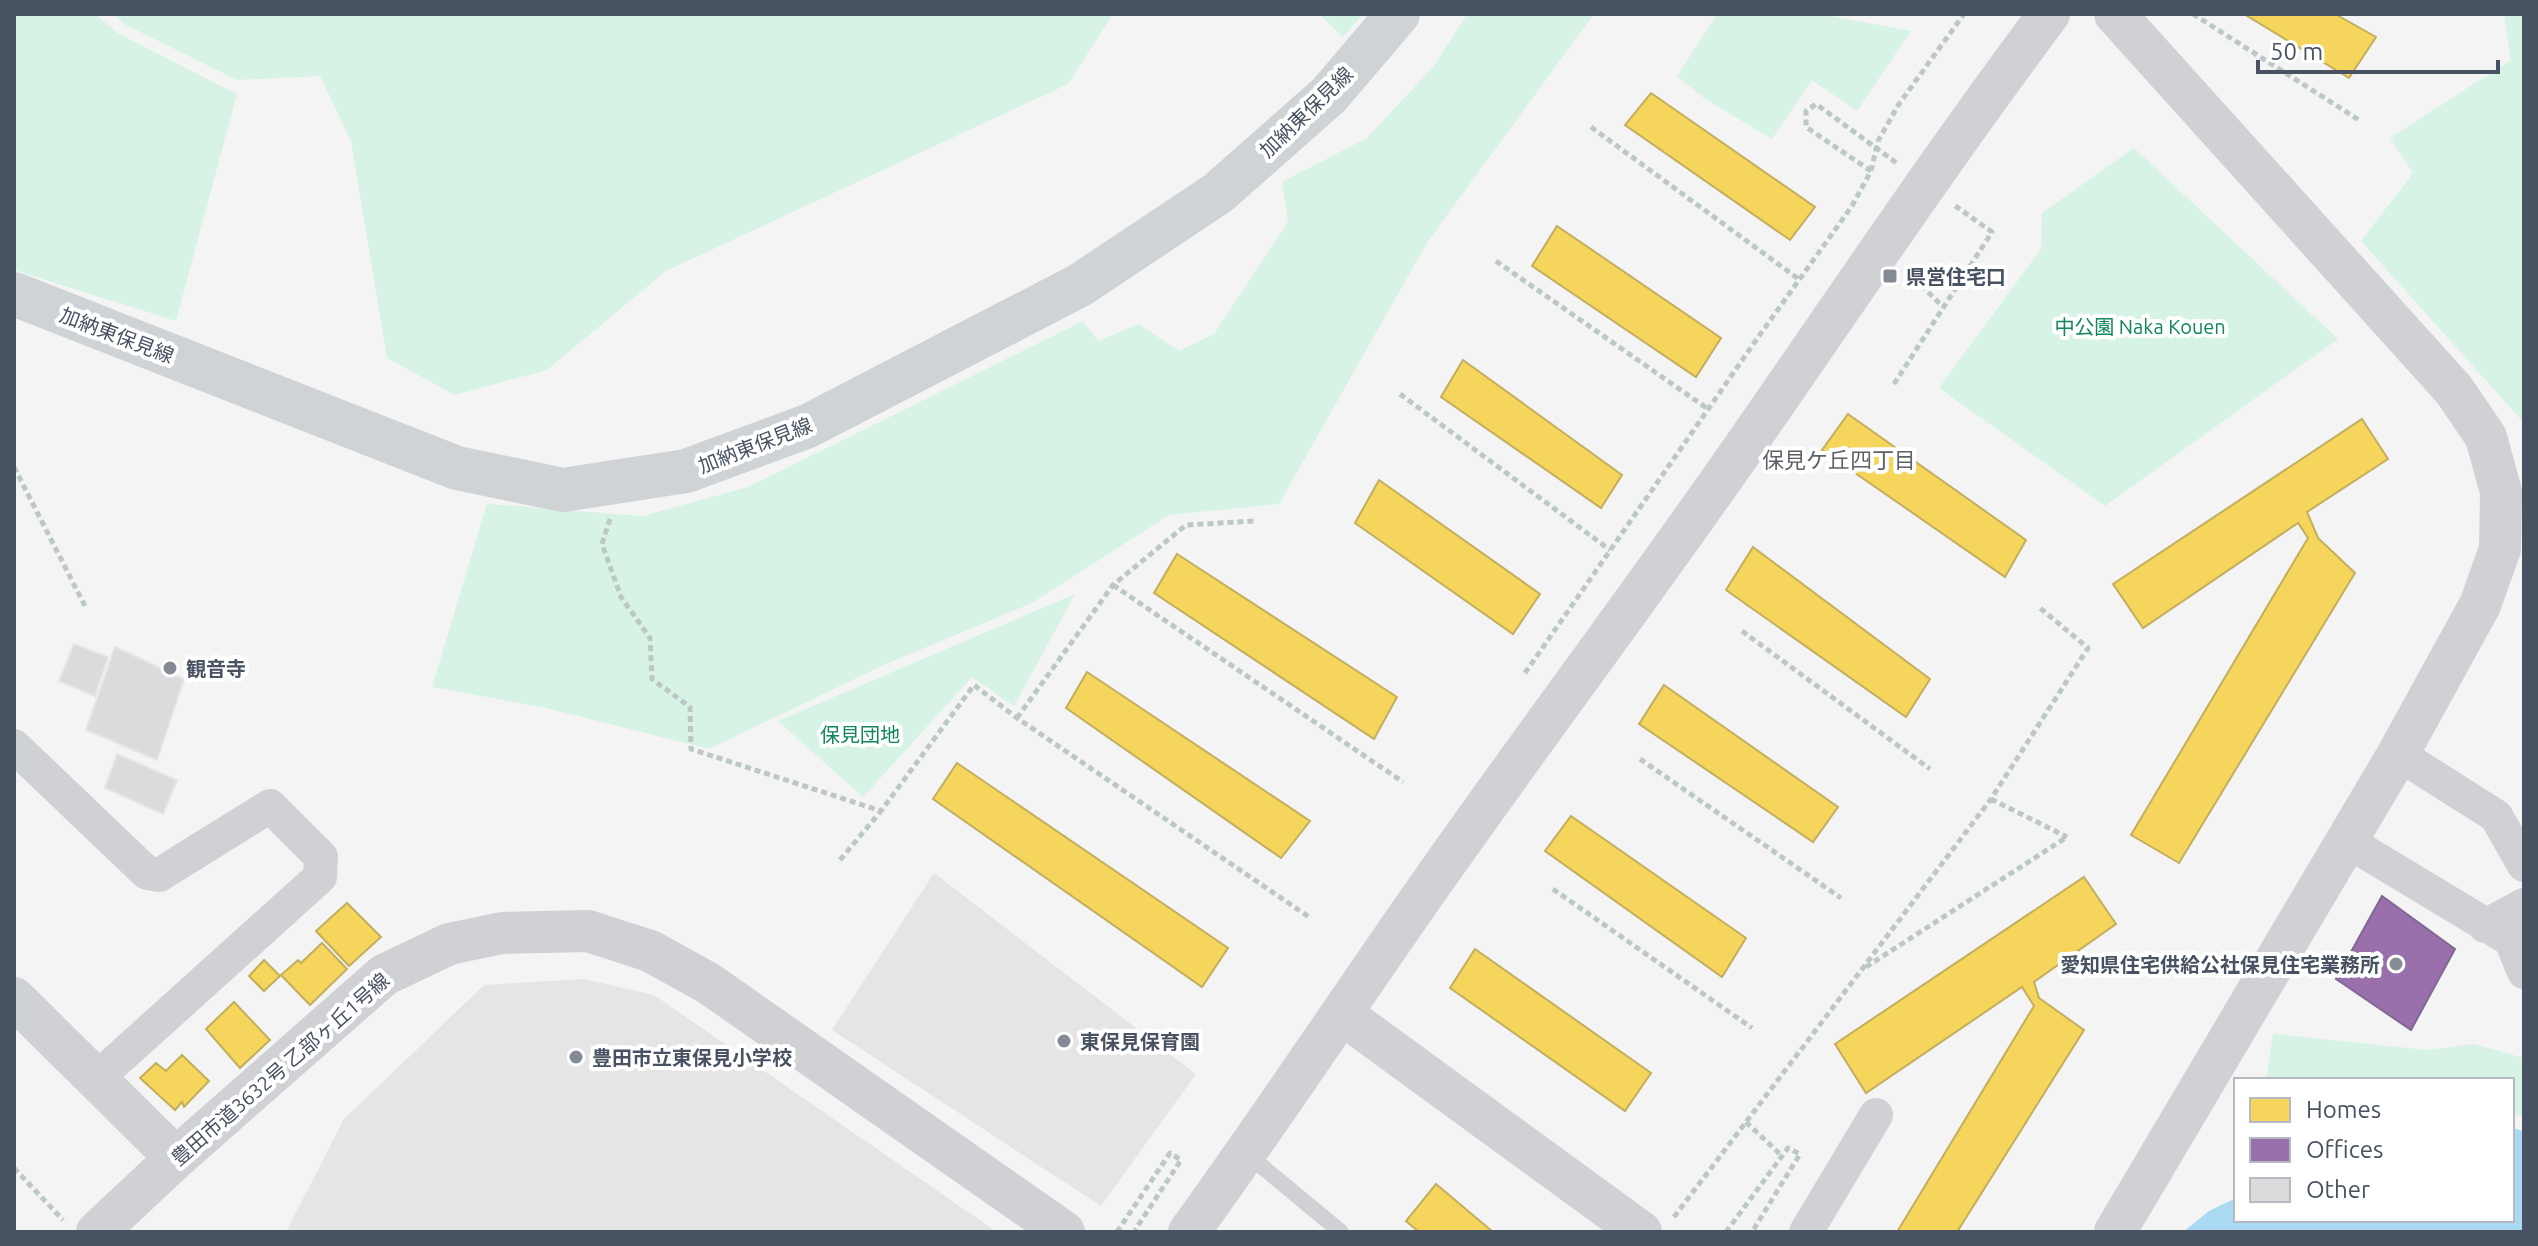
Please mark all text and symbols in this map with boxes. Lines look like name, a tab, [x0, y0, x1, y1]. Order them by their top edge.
scale bar	[2258, 24, 2498, 74]
text: 50 m	[2270, 38, 2323, 65]
street label: 加納東保見線	[1255, 62, 1357, 162]
place label: 県営住宅口	[1906, 265, 2006, 288]
marker: 県営住宅口	[1881, 267, 1899, 285]
street label: 加納東保見線	[57, 303, 177, 367]
park label: 中公園 Naka Kouen	[2054, 315, 2226, 338]
street label: 加納東保見線	[695, 413, 815, 477]
district label: 保見ケ丘四丁目	[1762, 447, 1916, 472]
place label: 観音寺	[186, 657, 246, 680]
marker: 観音寺	[161, 659, 179, 677]
park label: 保見団地	[820, 723, 900, 746]
place label: 愛知県住宅供給公社保見住宅業務所	[2060, 953, 2380, 976]
marker: 愛知県住宅供給公社保見住宅業務所	[2387, 955, 2405, 973]
street label: 豊田市道3632号 乙部ヶ丘1号線	[166, 968, 394, 1170]
place label: 東保見保育園	[1080, 1030, 1200, 1053]
marker: 東保見保育園	[1055, 1032, 1073, 1050]
place label: 豊田市立東保見小学校	[592, 1046, 792, 1069]
marker: 豊田市立東保見小学校	[567, 1048, 585, 1066]
legend	[2234, 1078, 2514, 1222]
text: Homes	[2306, 1096, 2381, 1123]
text: Offices	[2306, 1136, 2384, 1163]
text: Other	[2306, 1176, 2370, 1203]

